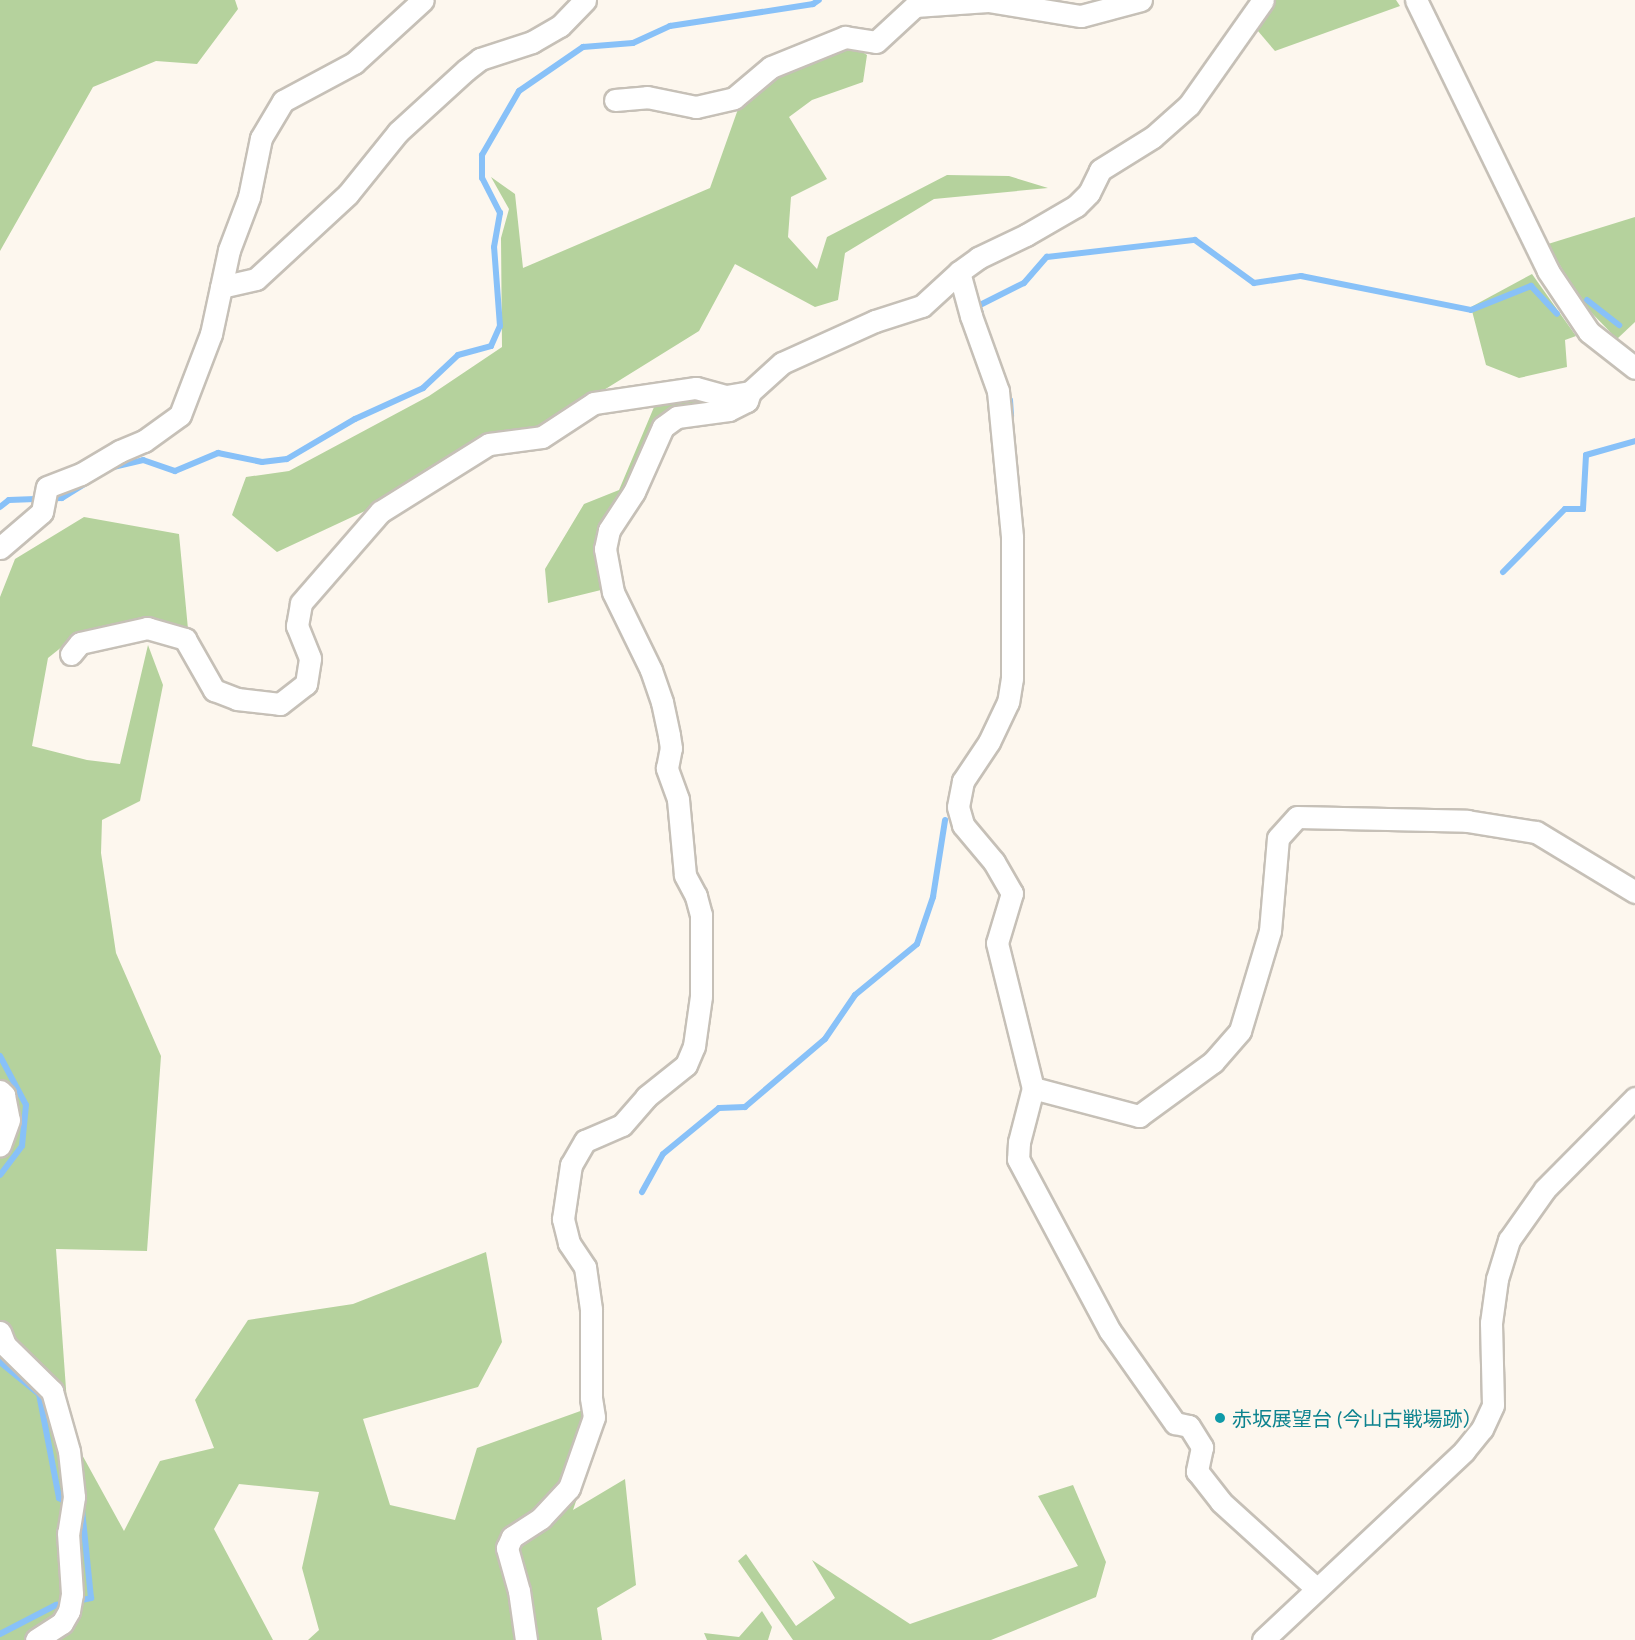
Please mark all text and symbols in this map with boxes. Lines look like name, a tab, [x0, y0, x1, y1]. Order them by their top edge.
place label: 赤坂展望台 (今山古戦場跡）	[1232, 1406, 1482, 1430]
marker: 赤坂展望台 (今山古戦場跡）	[1213, 1411, 1227, 1425]

